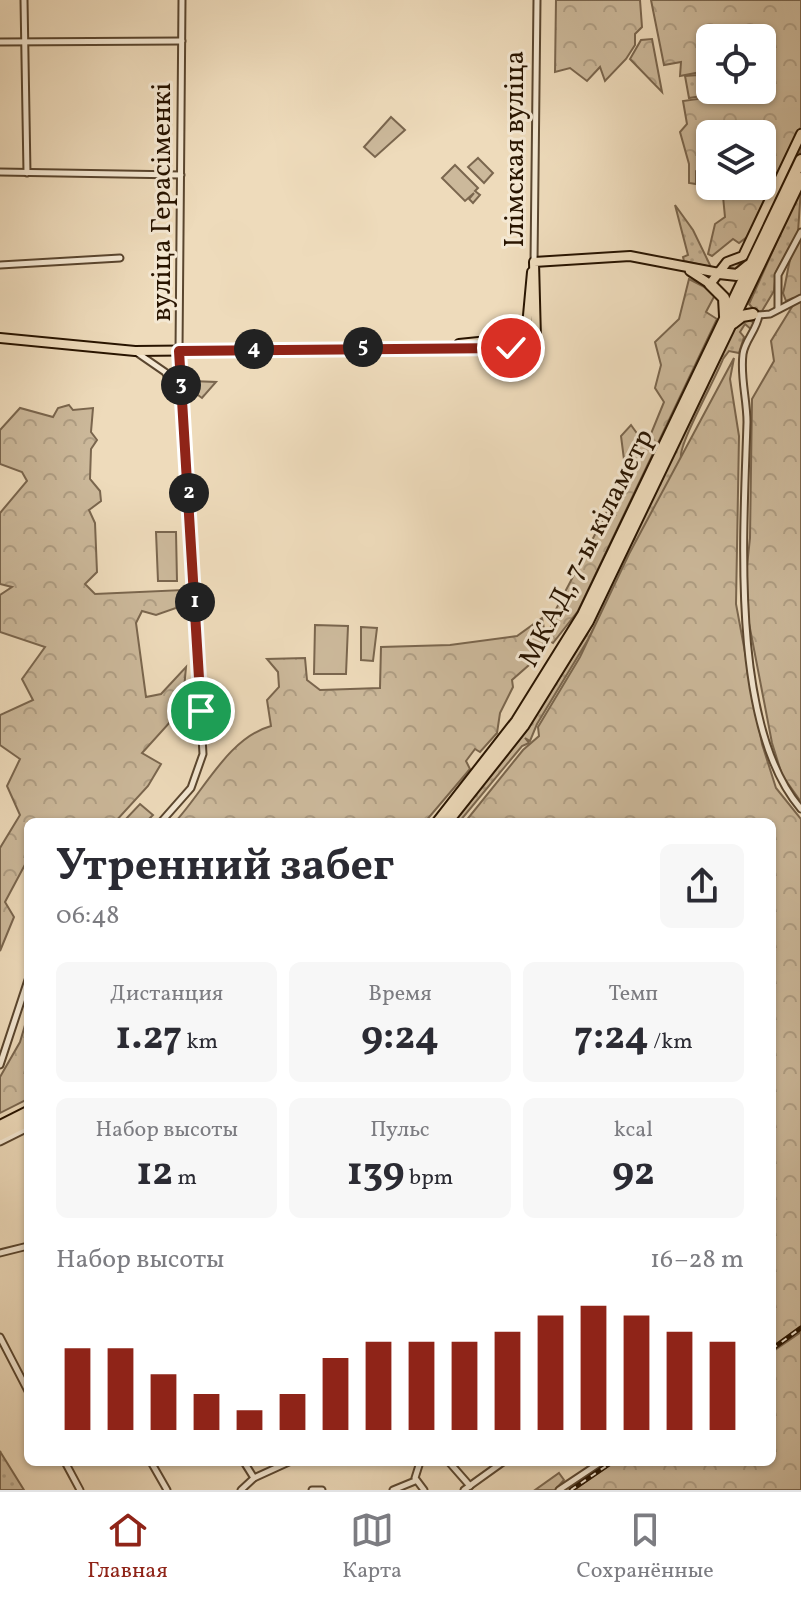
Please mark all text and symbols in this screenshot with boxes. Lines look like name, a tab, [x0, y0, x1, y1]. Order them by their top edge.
map controls	[696, 24, 776, 200]
button: locate	[696, 24, 776, 104]
street label: Ілімская вуліца	[496, 51, 535, 247]
street label: вуліца Герасіменкі	[143, 83, 182, 321]
button: layers	[696, 120, 776, 200]
pin	[477, 314, 545, 382]
icon: check	[489, 326, 533, 370]
pin: 5	[343, 327, 383, 367]
pin: 4	[234, 329, 274, 369]
text: 5	[358, 331, 368, 362]
text: 4	[247, 333, 261, 364]
pin: 3	[161, 365, 201, 405]
text: 3	[175, 369, 187, 400]
street label: МКАД, 7-ы кіламетр	[510, 422, 664, 674]
pin: 2	[169, 473, 209, 513]
text: 2	[183, 477, 195, 508]
pin: 1	[175, 582, 215, 622]
text: 1	[191, 586, 199, 617]
pin	[167, 677, 235, 745]
icon: arrive	[179, 689, 223, 733]
text: Утренний забег	[56, 837, 394, 898]
button: share	[660, 844, 744, 928]
text: 06:48	[56, 898, 119, 934]
text: Дистанция	[110, 979, 223, 1010]
text: Время	[368, 979, 432, 1010]
text: Темп	[609, 979, 658, 1010]
text: 1.27	[115, 1010, 182, 1066]
text: 9:24	[361, 1010, 439, 1066]
text: 7:24	[574, 1010, 649, 1066]
text: km	[182, 1027, 218, 1058]
text: /km	[649, 1027, 693, 1058]
text: Набор высоты	[95, 1115, 238, 1146]
text: Пульс	[370, 1115, 430, 1146]
text: kcal	[614, 1115, 653, 1146]
text: 12	[136, 1146, 173, 1202]
text: 139	[347, 1146, 405, 1202]
text: 92	[612, 1146, 655, 1202]
text: m	[173, 1163, 197, 1194]
text: bpm	[405, 1163, 453, 1194]
text: Набор высоты	[56, 1242, 224, 1278]
text: 16–28 m	[650, 1242, 744, 1278]
tab: Главная	[87, 1508, 168, 1587]
tab: Карта	[342, 1508, 402, 1587]
tab: Сохранённые	[576, 1508, 714, 1587]

